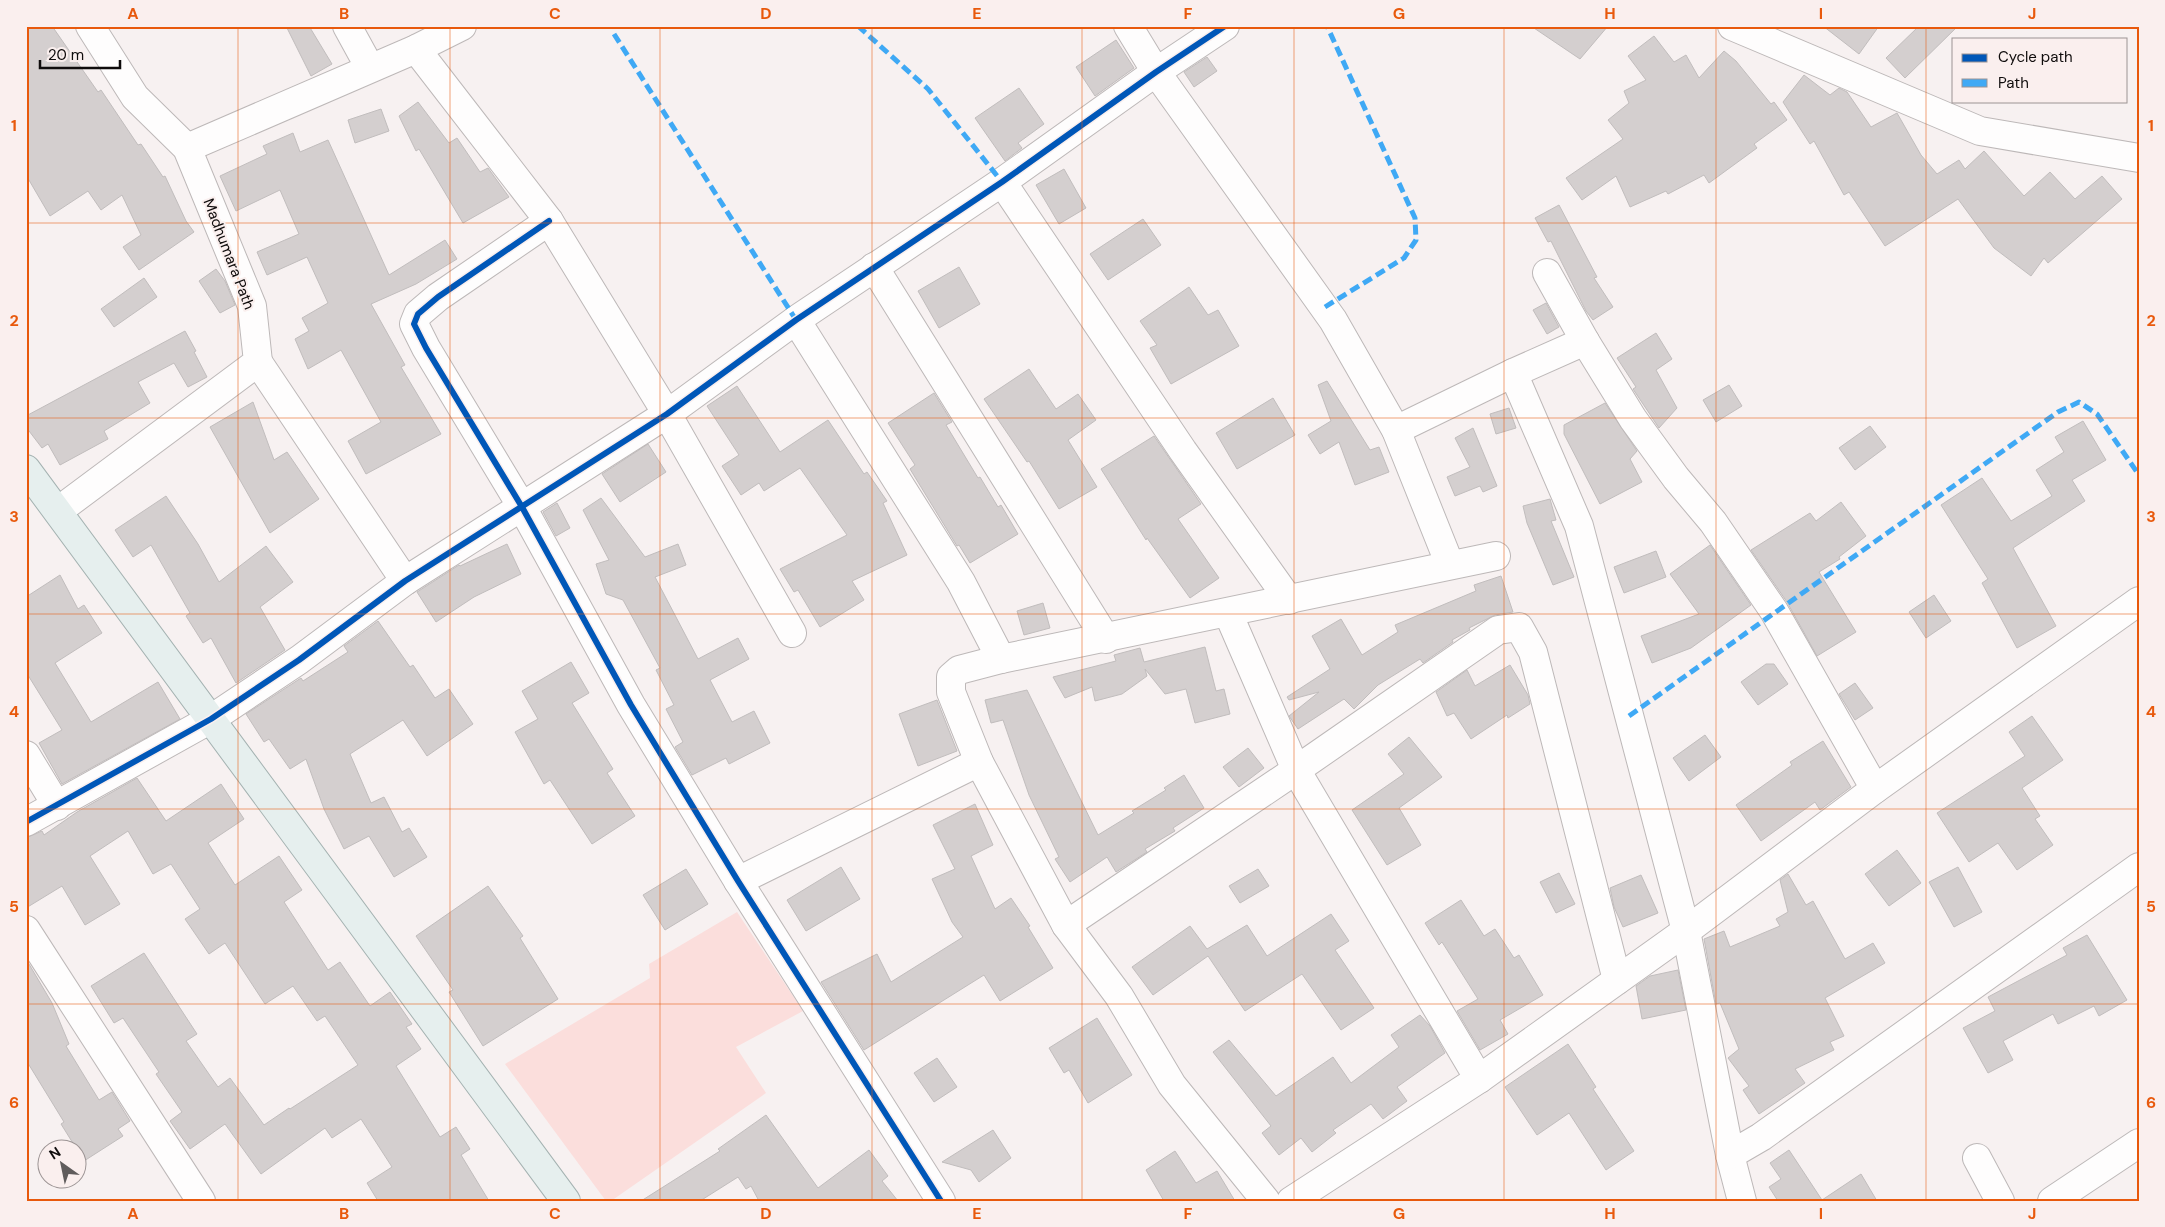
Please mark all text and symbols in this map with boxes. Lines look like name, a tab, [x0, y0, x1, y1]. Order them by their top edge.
text: A	[127, 3, 139, 24]
text: B	[339, 3, 349, 24]
text: C	[549, 3, 561, 24]
text: D	[760, 3, 772, 24]
text: E	[972, 3, 982, 24]
text: F	[1184, 3, 1193, 24]
text: G	[1393, 3, 1405, 24]
text: H	[1604, 3, 1616, 24]
text: I	[1819, 3, 1823, 24]
text: J	[2028, 3, 2036, 24]
scale bar	[40, 38, 120, 70]
legend	[1952, 38, 2128, 102]
text: 20 m	[48, 45, 84, 65]
text: Cycle path	[1998, 47, 2073, 67]
text: Path	[1998, 73, 2029, 93]
text: 1	[11, 115, 17, 136]
text: 1	[2148, 115, 2154, 136]
street label: Madhumara Path	[199, 196, 259, 312]
text: 2	[9, 310, 19, 331]
text: 2	[2146, 310, 2156, 331]
text: 3	[9, 506, 19, 527]
text: 3	[2146, 506, 2156, 527]
text: 4	[9, 701, 19, 722]
text: 4	[2146, 701, 2156, 722]
text: 5	[9, 896, 19, 917]
text: 5	[2146, 896, 2156, 917]
text: 6	[9, 1092, 19, 1113]
text: 6	[2146, 1092, 2156, 1113]
north arrow	[38, 1140, 88, 1190]
text: N	[46, 1143, 64, 1163]
text: A	[127, 1203, 139, 1224]
text: B	[339, 1203, 349, 1224]
text: C	[549, 1203, 561, 1224]
text: D	[760, 1203, 772, 1224]
text: E	[972, 1203, 982, 1224]
text: F	[1184, 1203, 1193, 1224]
text: G	[1393, 1203, 1405, 1224]
text: H	[1604, 1203, 1616, 1224]
text: I	[1819, 1203, 1823, 1224]
text: J	[2028, 1203, 2036, 1224]

